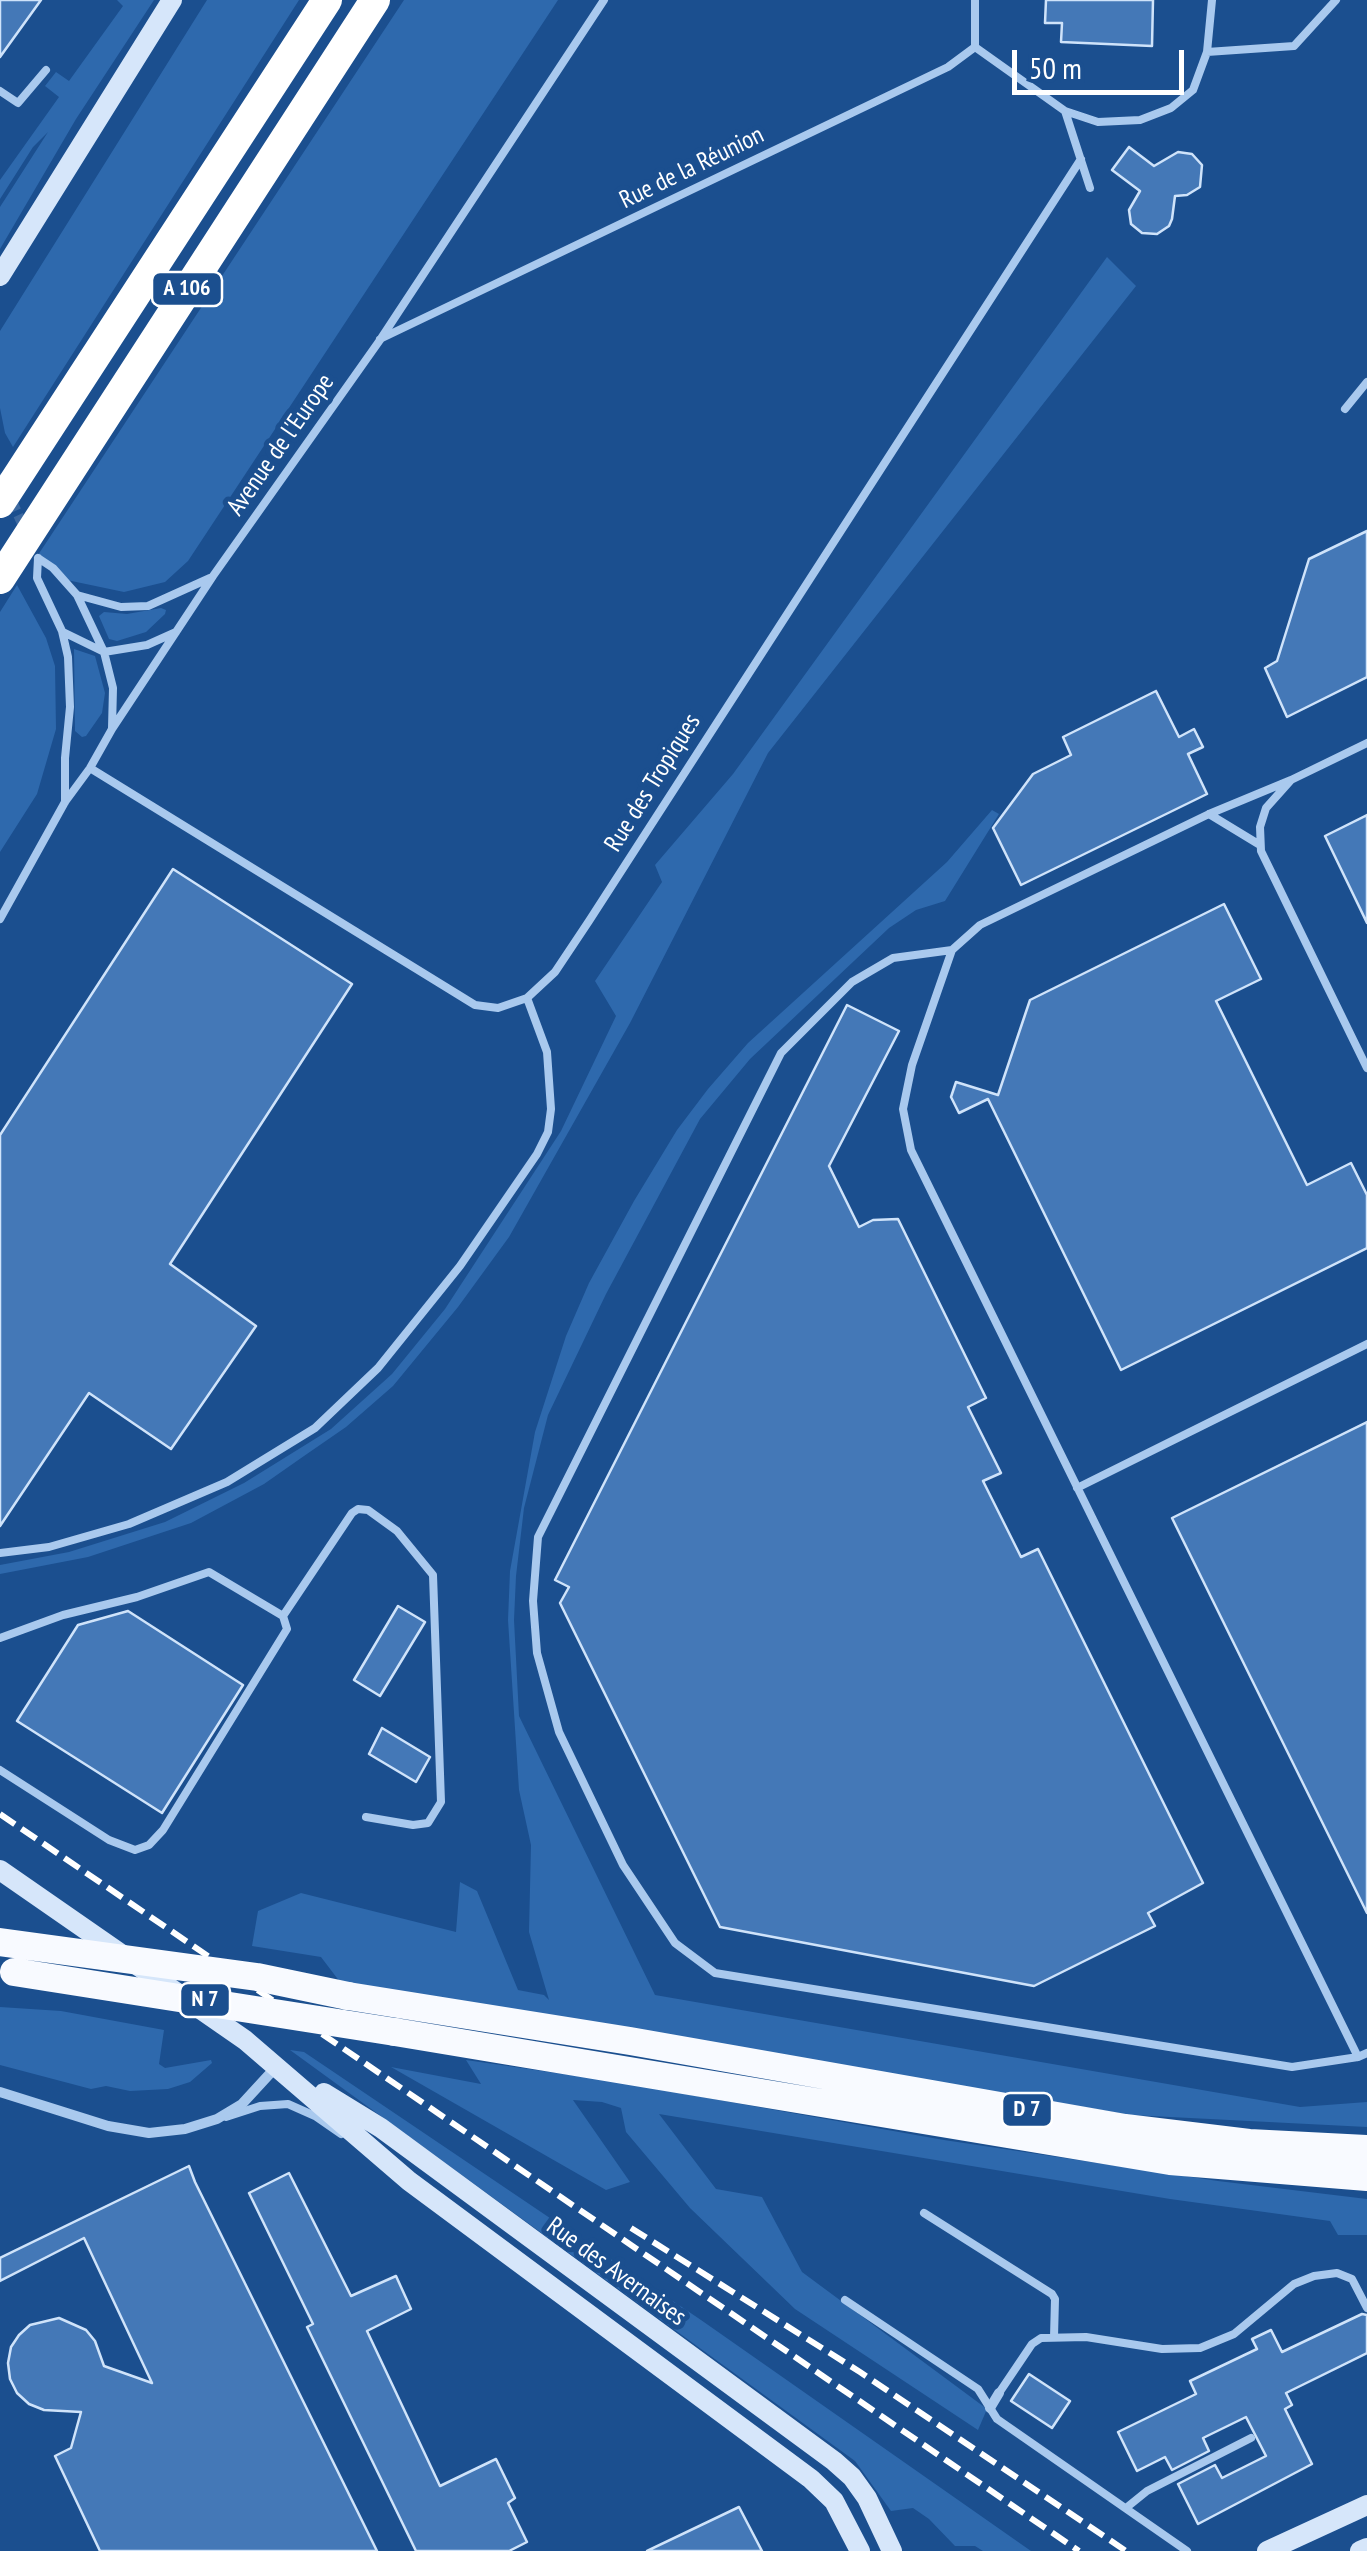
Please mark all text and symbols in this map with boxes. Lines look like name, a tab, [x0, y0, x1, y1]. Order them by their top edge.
scale bar	[1017, 30, 1190, 92]
text: 50 m	[1029, 48, 1082, 87]
street label: Rue de la Réunion	[615, 120, 769, 216]
road number: A 106	[152, 272, 222, 306]
street label: Avenue de l'Europe	[221, 369, 341, 521]
street label: Rue des Tropiques	[599, 709, 707, 857]
road number: N 7	[180, 1983, 230, 2017]
road number: D 7	[1002, 2093, 1052, 2127]
street label: Rue des Avernaises	[540, 2211, 692, 2333]

